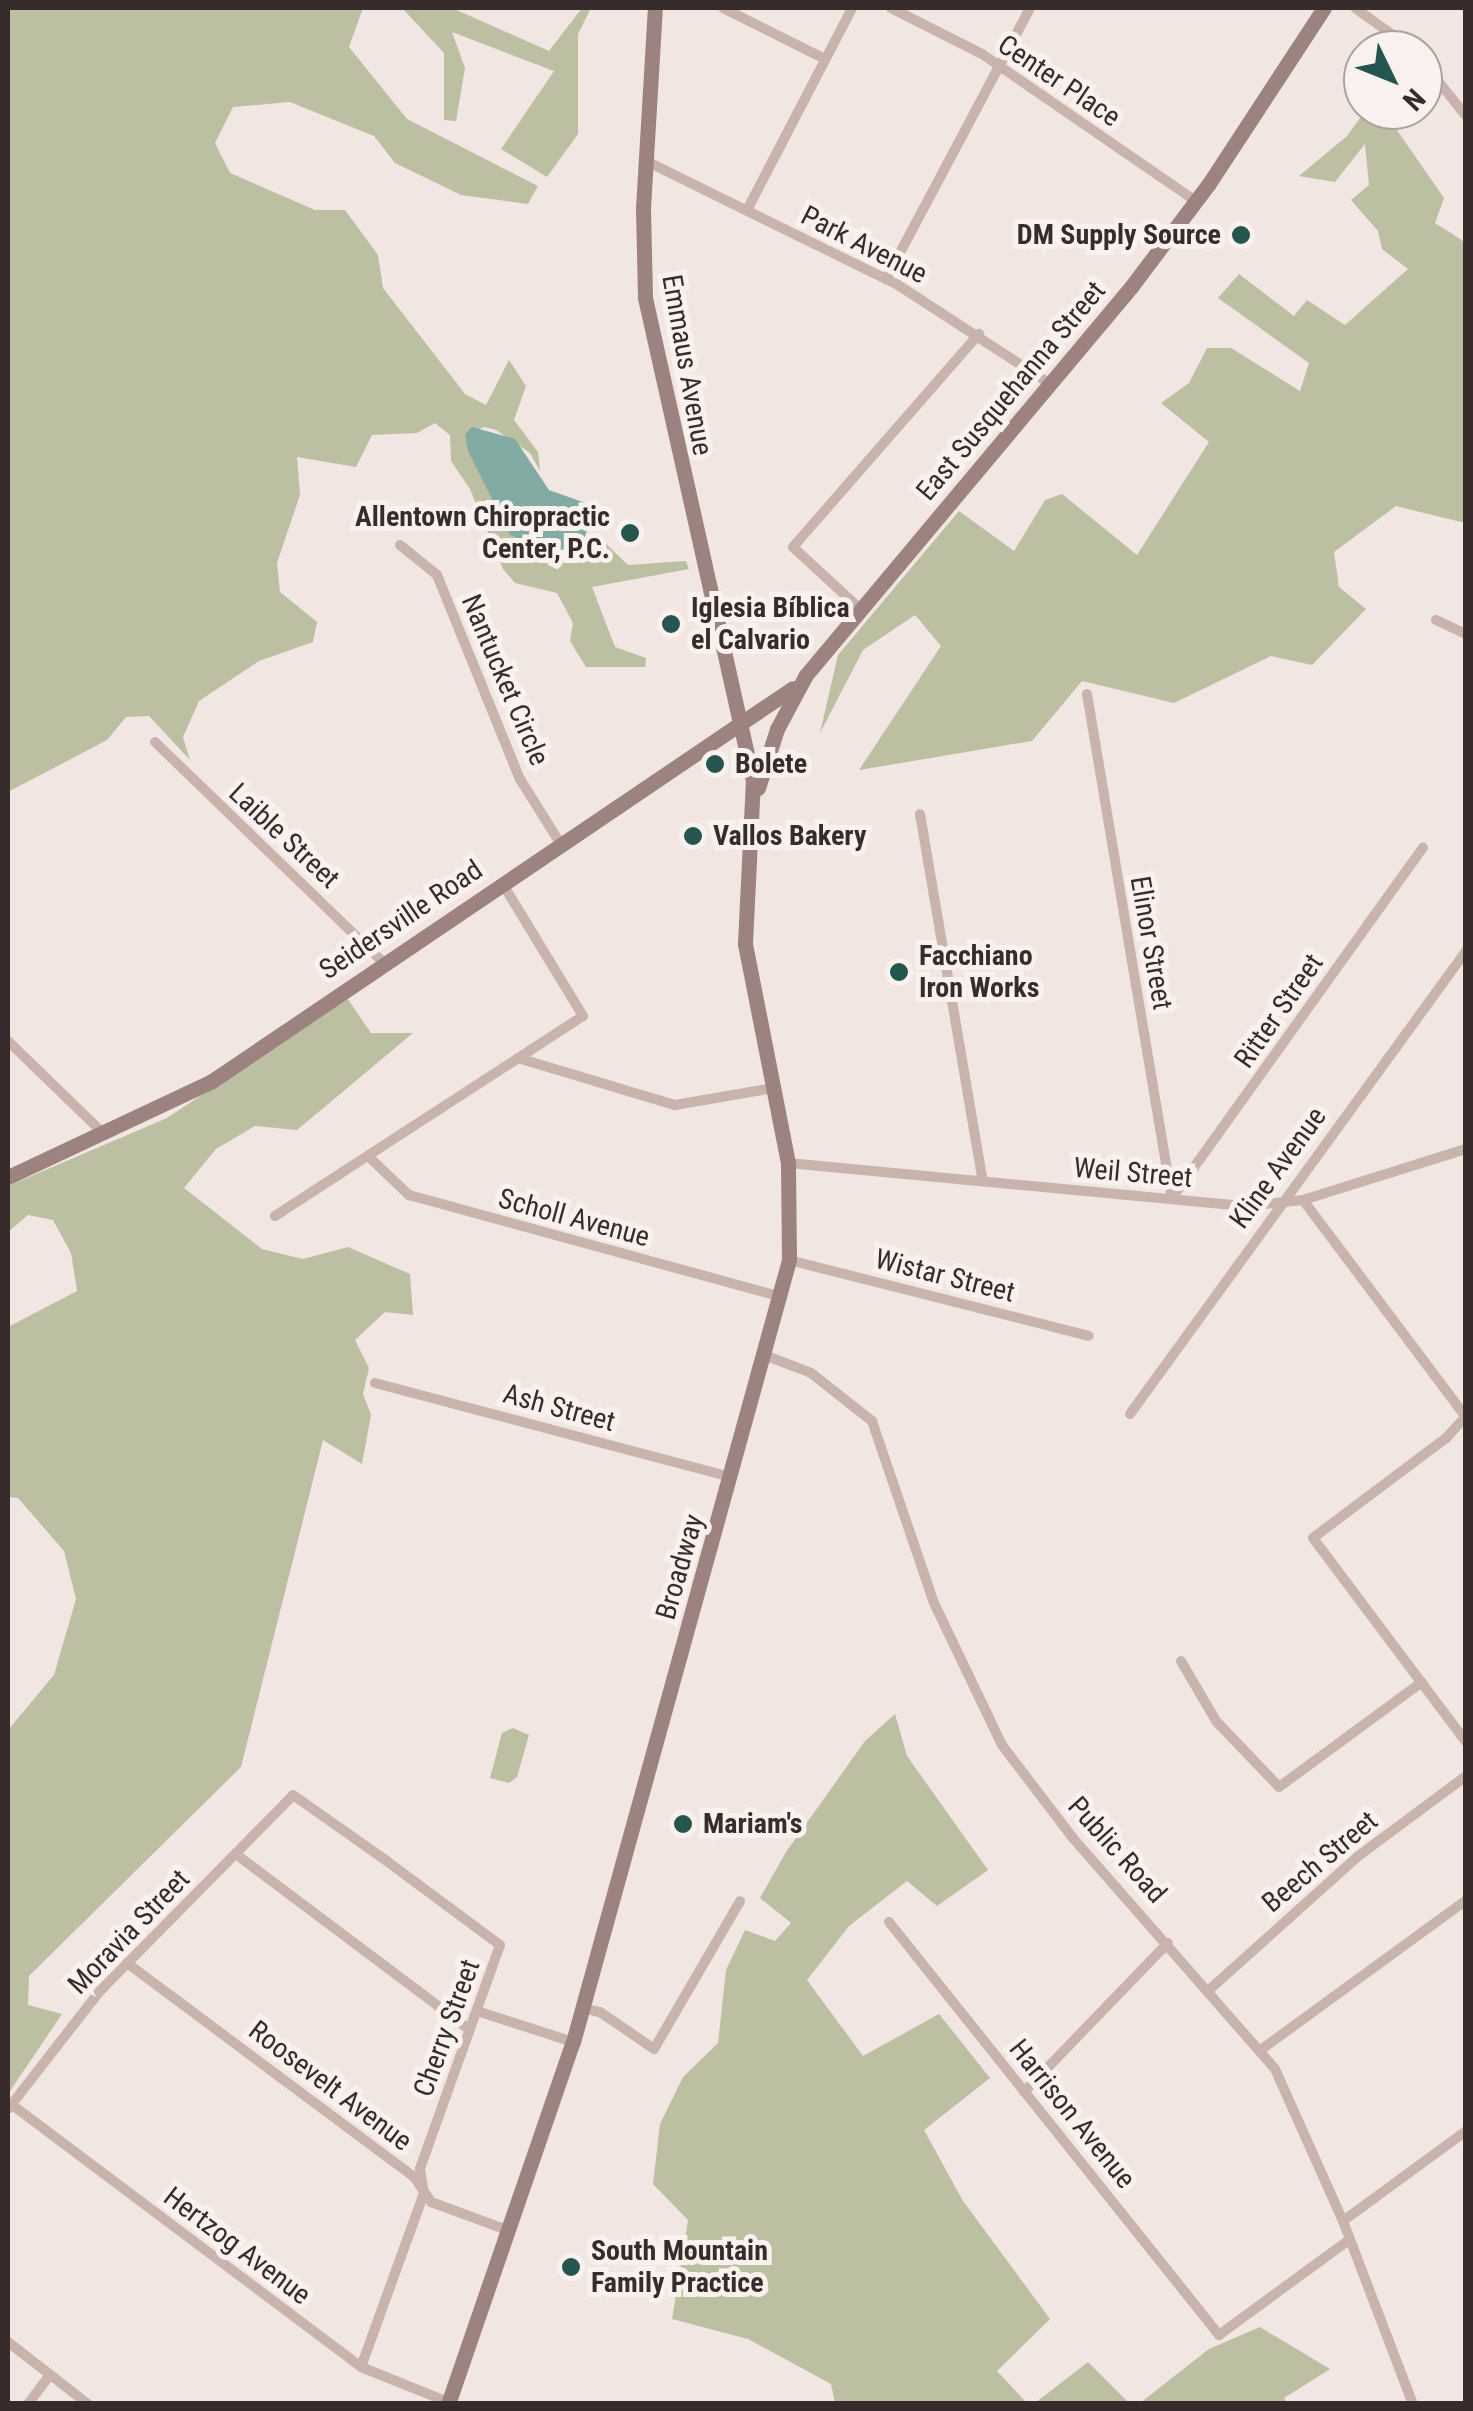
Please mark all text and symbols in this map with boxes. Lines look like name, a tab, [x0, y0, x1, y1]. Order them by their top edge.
street label: Center Place	[991, 28, 1127, 134]
north arrow	[1343, 30, 1443, 130]
text: N	[1396, 82, 1432, 117]
street label: Park Avenue	[795, 199, 933, 291]
place label: DM Supply Source	[1017, 218, 1221, 252]
marker: DM Supply Source	[1230, 224, 1252, 246]
street label: Emmaus Avenue	[655, 272, 719, 458]
street label: East Susquehanna Street	[909, 275, 1113, 507]
place label: Allentown Chiropractic Center, P.C.	[355, 500, 610, 566]
marker: Allentown Chiropractic Center, P.C.	[619, 522, 641, 544]
street label: Nantucket Circle	[454, 590, 556, 770]
place label: Iglesia Bíblica el Calvario	[691, 591, 850, 657]
marker: Iglesia Bíblica el Calvario	[660, 613, 682, 635]
place label: Bolete	[735, 747, 807, 781]
marker: Bolete	[704, 753, 726, 775]
street label: Laible Street	[222, 776, 346, 896]
place label: Vallos Bakery	[713, 819, 866, 853]
marker: Vallos Bakery	[682, 825, 704, 847]
street label: Seidersville Road	[313, 853, 489, 987]
street label: Elinor Street	[1123, 874, 1179, 1012]
place label: Facchiano Iron Works	[919, 939, 1039, 1005]
street label: Ritter Street	[1228, 947, 1330, 1075]
marker: Facchiano Iron Works	[888, 961, 910, 983]
street label: Kline Avenue	[1223, 1101, 1333, 1235]
street label: Weil Street	[1072, 1151, 1194, 1195]
street label: Scholl Avenue	[495, 1182, 653, 1254]
street label: Wistar Street	[872, 1242, 1018, 1310]
street label: Ash Street	[499, 1377, 619, 1439]
street label: Broadway	[649, 1510, 711, 1624]
street label: Public Road	[1061, 1790, 1173, 1910]
street label: Beech Street	[1256, 1804, 1384, 1920]
place label: Mariam's	[703, 1807, 803, 1841]
marker: Mariam's	[672, 1813, 694, 1835]
street label: Moravia Street	[61, 1863, 197, 2001]
street label: Cherry Street	[407, 1955, 487, 2101]
street label: Roosevelt Avenue	[242, 2014, 418, 2158]
street label: Harrison Avenue	[1002, 2033, 1142, 2195]
street label: Hertzog Avenue	[157, 2180, 317, 2312]
place label: South Mountain Family Practice	[591, 2234, 768, 2300]
marker: South Mountain Family Practice	[560, 2256, 582, 2278]

